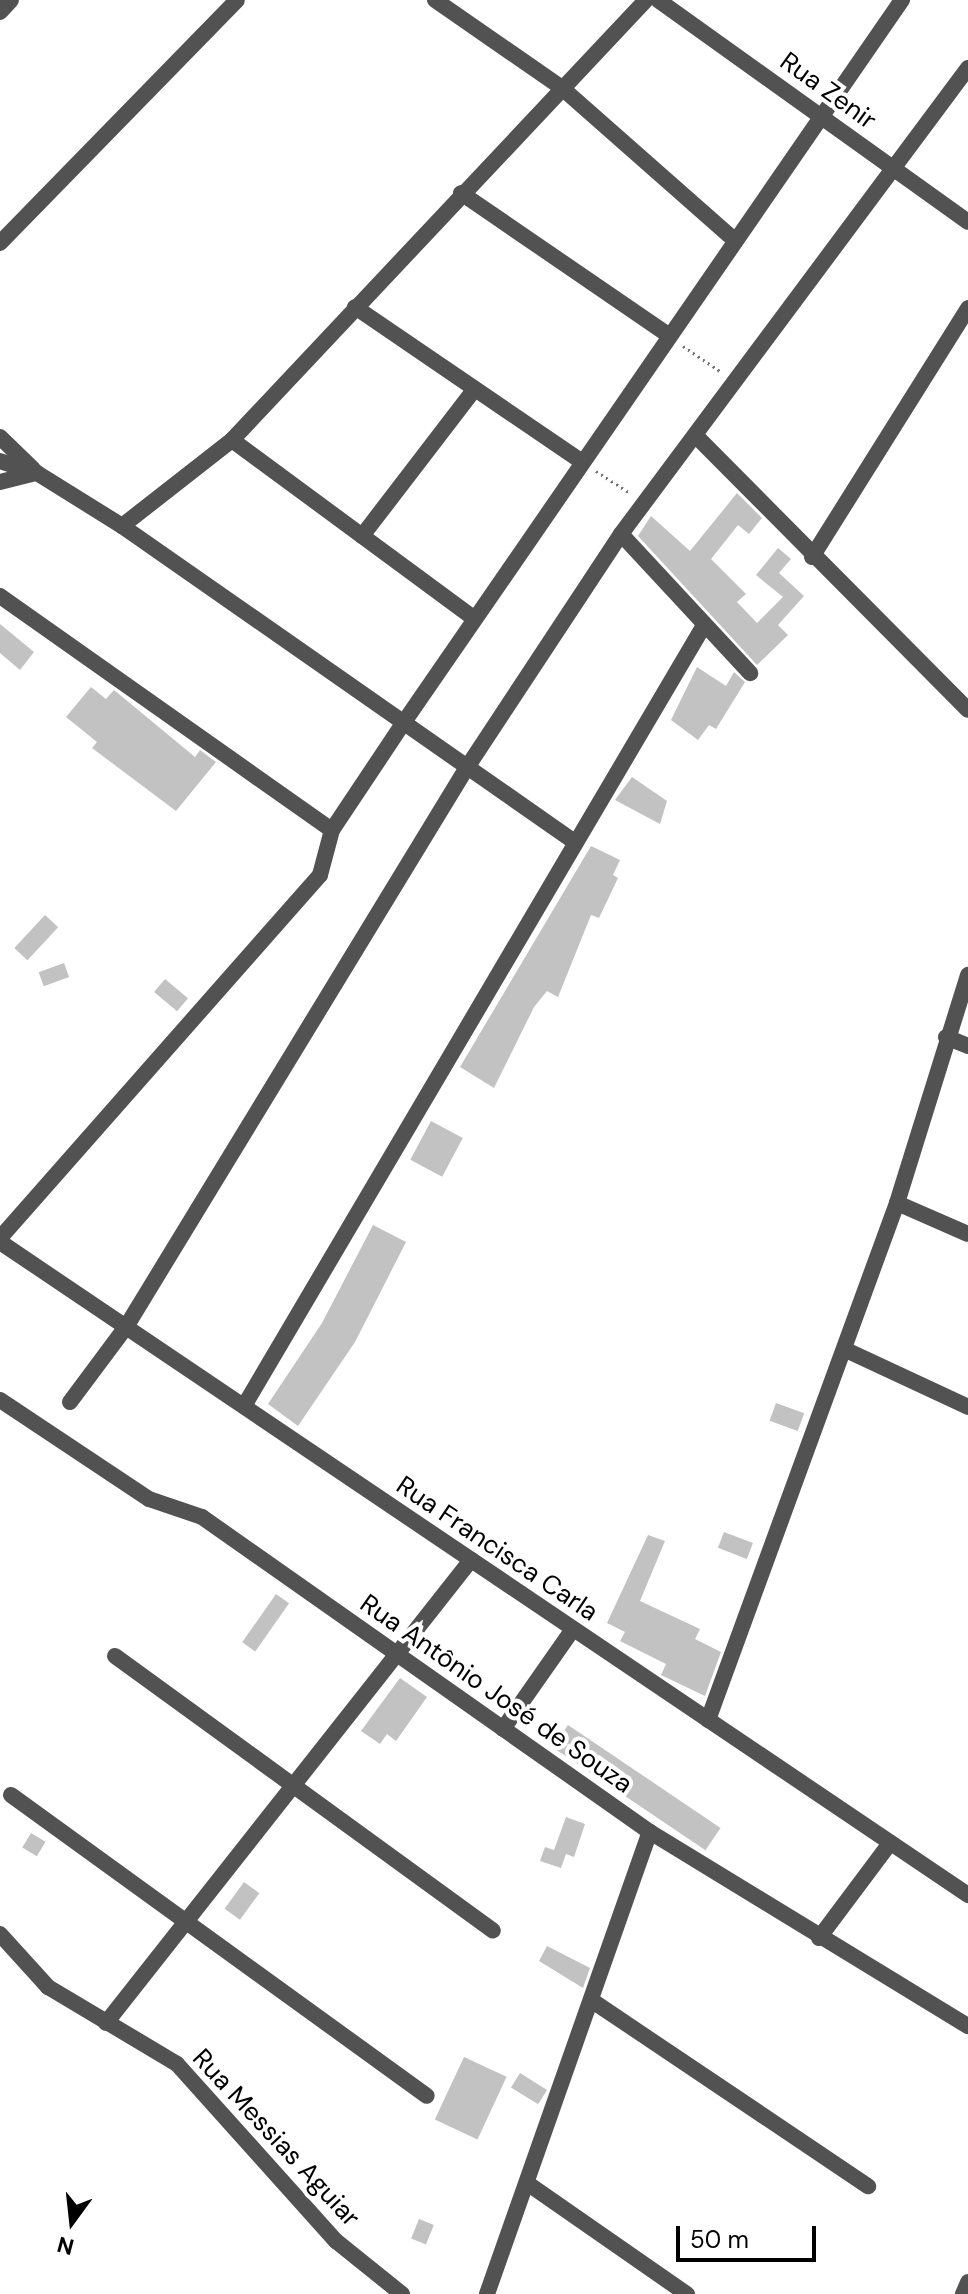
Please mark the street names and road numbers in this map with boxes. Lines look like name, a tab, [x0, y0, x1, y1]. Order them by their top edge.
street label: Rua Zenir	[774, 46, 882, 136]
street label: Rua Francisca Carla	[390, 1470, 604, 1628]
street label: Rua Antônio José de Souza	[354, 1588, 638, 1800]
street label: Rua Messias Aguiar	[186, 2043, 366, 2233]

